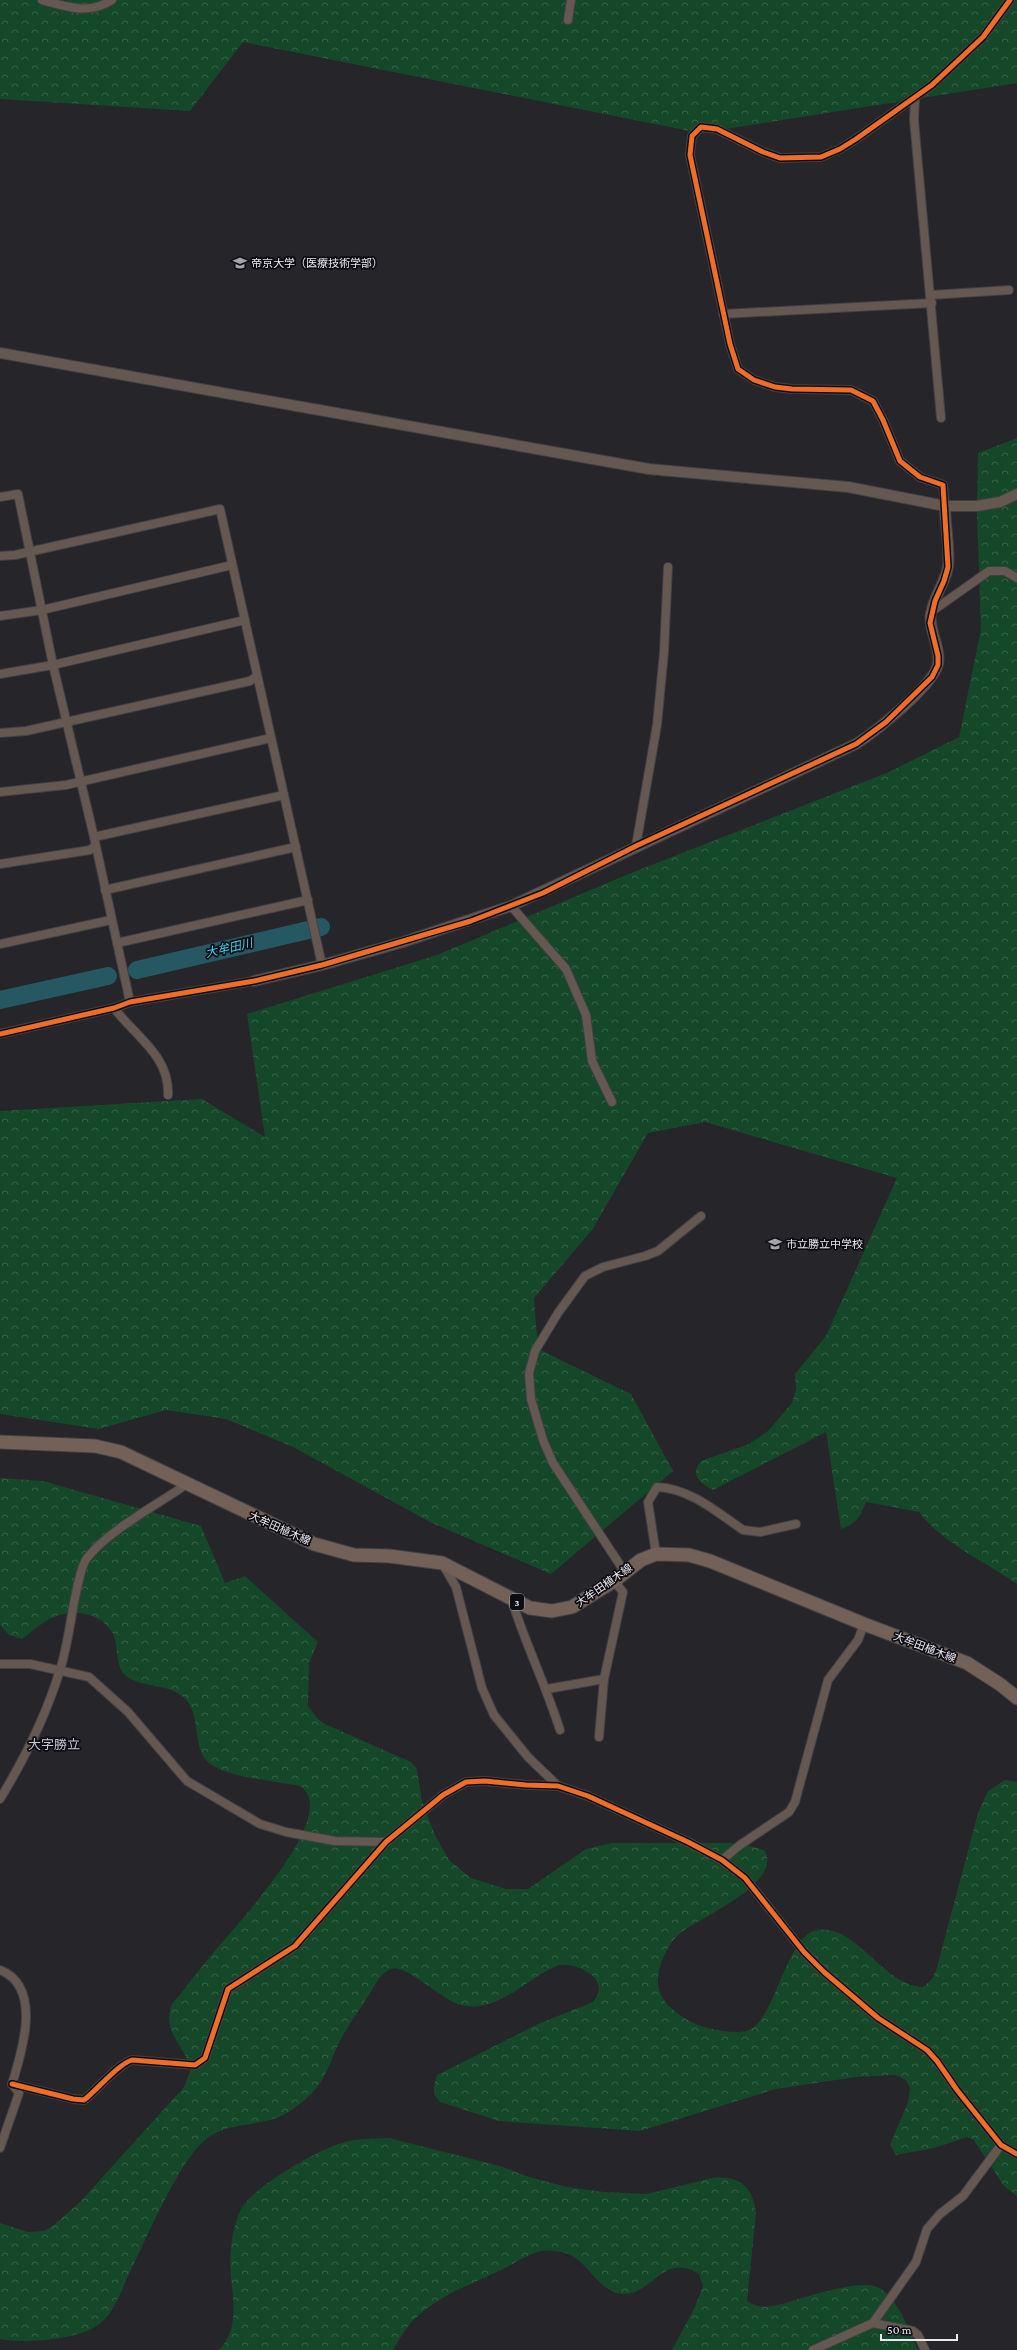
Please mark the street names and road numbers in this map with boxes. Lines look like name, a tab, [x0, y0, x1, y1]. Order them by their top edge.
street label: 大牟田植木線	[247, 1509, 313, 1547]
street label: 大牟田植木線	[574, 1561, 634, 1609]
road number: 3	[510, 1594, 524, 1610]
street label: 大牟田植木線	[892, 1630, 958, 1664]

